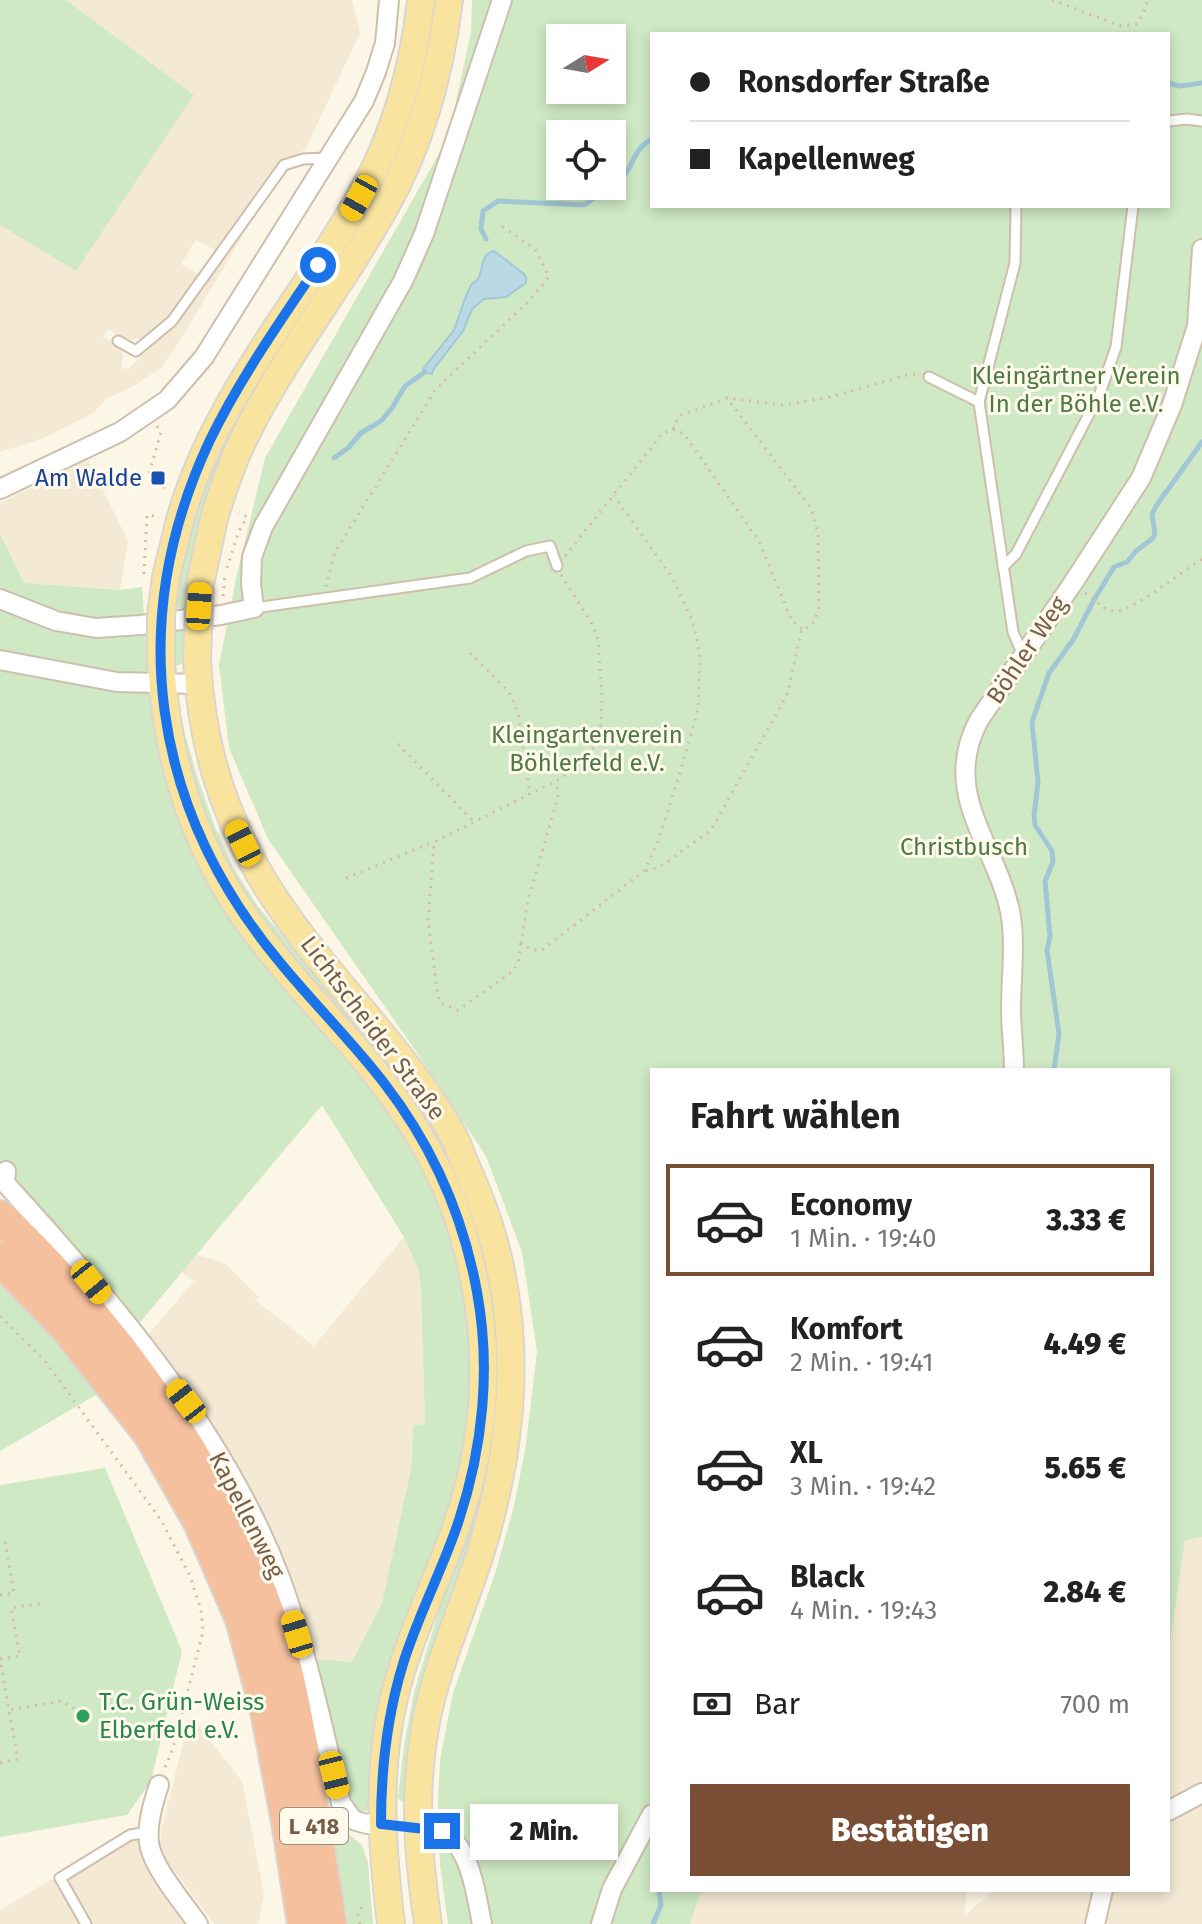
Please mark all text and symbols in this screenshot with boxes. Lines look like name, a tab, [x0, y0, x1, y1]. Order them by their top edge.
north arrow	[546, 24, 626, 104]
map controls	[546, 24, 626, 200]
text: Ronsdorfer Straße	[738, 64, 990, 100]
button: locate	[546, 120, 626, 200]
text: Kapellenweg	[738, 141, 915, 177]
car	[337, 171, 381, 225]
route start	[300, 247, 336, 283]
park label: Kleingärtner Verein In der Böhle e.V.	[971, 362, 1181, 418]
place label: Am Walde	[35, 464, 142, 492]
marker: Am Walde	[149, 469, 167, 487]
car	[185, 581, 213, 631]
street label: Böhler Weg	[981, 591, 1073, 709]
park label: Kleingartenverein Böhlerfeld e.V.	[491, 721, 683, 777]
car	[222, 816, 264, 870]
park label: Christbusch	[900, 833, 1028, 861]
street label: Lichtscheider Straße	[295, 930, 451, 1126]
text: Fahrt wählen	[690, 1094, 901, 1138]
icon: car	[694, 1184, 766, 1256]
text: Economy	[790, 1187, 912, 1223]
text: 3.33 €	[1046, 1202, 1126, 1238]
text: 1 Min. · 19:40	[790, 1223, 937, 1254]
car	[67, 1256, 115, 1308]
icon: car	[694, 1308, 766, 1380]
text: Komfort	[790, 1311, 903, 1347]
text: 4.49 €	[1044, 1326, 1126, 1362]
text: 2 Min. · 19:41	[790, 1347, 933, 1378]
car	[162, 1375, 210, 1427]
icon: car	[694, 1432, 766, 1504]
text: XL	[790, 1435, 823, 1471]
street label: Kapellenweg	[203, 1447, 291, 1583]
text: 5.65 €	[1045, 1450, 1126, 1486]
text: 3 Min. · 19:42	[790, 1471, 936, 1502]
icon: car	[694, 1556, 766, 1628]
text: Black	[790, 1559, 865, 1595]
text: 2.84 €	[1043, 1574, 1126, 1610]
text: 4 Min. · 19:43	[790, 1595, 937, 1626]
car	[279, 1608, 315, 1660]
icon: cash	[690, 1682, 734, 1726]
text: Bar	[754, 1686, 800, 1722]
place label: T.C. Grün-Weiss Elberfeld e.V.	[99, 1688, 265, 1744]
text: 700 m	[1061, 1689, 1130, 1720]
marker: T.C. Grün-Weiss Elberfeld e.V.	[74, 1707, 92, 1725]
car	[317, 1749, 351, 1801]
button: Bestätigen	[690, 1784, 1130, 1876]
callout: 2 Min.	[470, 1803, 618, 1859]
road number: L 418	[280, 1808, 348, 1844]
route end	[424, 1813, 460, 1849]
text: 2 Min.	[510, 1816, 578, 1847]

